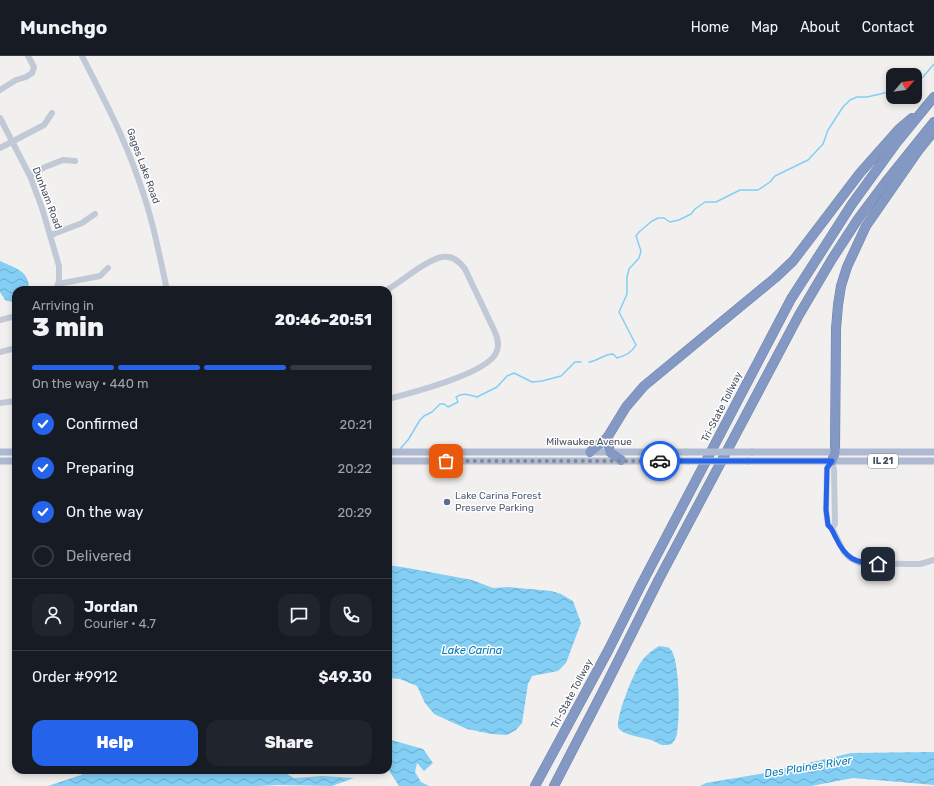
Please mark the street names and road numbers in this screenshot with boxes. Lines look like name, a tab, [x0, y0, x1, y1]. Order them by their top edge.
street label: Gages Lake Road	[124, 127, 162, 205]
street label: Dunham Road	[30, 165, 64, 231]
street label: Tri-State Tollway	[699, 369, 745, 444]
street label: Milwaukee Avenue	[546, 436, 632, 448]
road number: IL 21	[868, 454, 898, 468]
street label: Tri-State Tollway	[549, 657, 596, 731]

